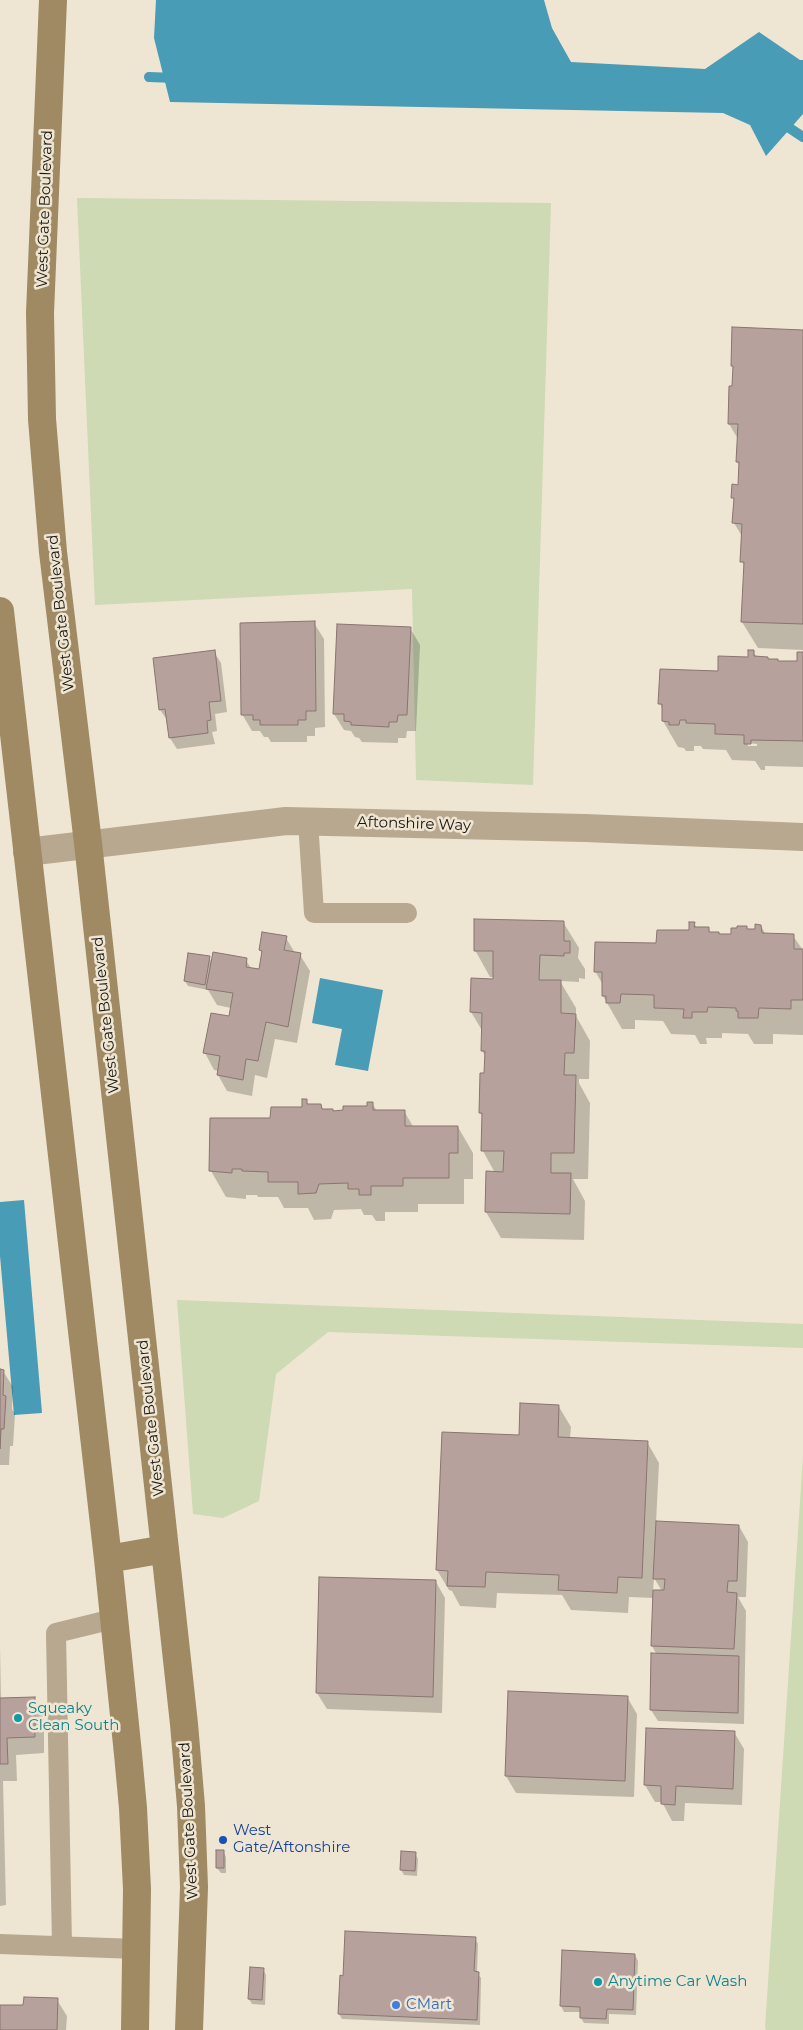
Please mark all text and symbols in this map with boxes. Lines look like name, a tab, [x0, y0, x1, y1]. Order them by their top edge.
street label: West Gate Boulevard	[33, 130, 57, 288]
street label: West Gate Boulevard	[44, 534, 78, 692]
street label: Aftonshire Way	[357, 813, 471, 835]
street label: West Gate Boulevard	[89, 936, 123, 1094]
street label: West Gate Boulevard	[134, 1339, 168, 1497]
place label: Squeaky Clean South	[28, 1700, 119, 1735]
marker: Squeaky Clean South	[12, 1712, 24, 1724]
street label: West Gate Boulevard	[176, 1742, 202, 1900]
place label: West Gate/Aftonshire	[233, 1822, 350, 1857]
marker: West Gate/Aftonshire	[217, 1834, 229, 1846]
place label: Anytime Car Wash	[608, 1973, 747, 1991]
marker: Anytime Car Wash	[592, 1976, 604, 1988]
place label: CMart	[406, 1996, 452, 2014]
marker: CMart	[390, 1999, 402, 2011]

